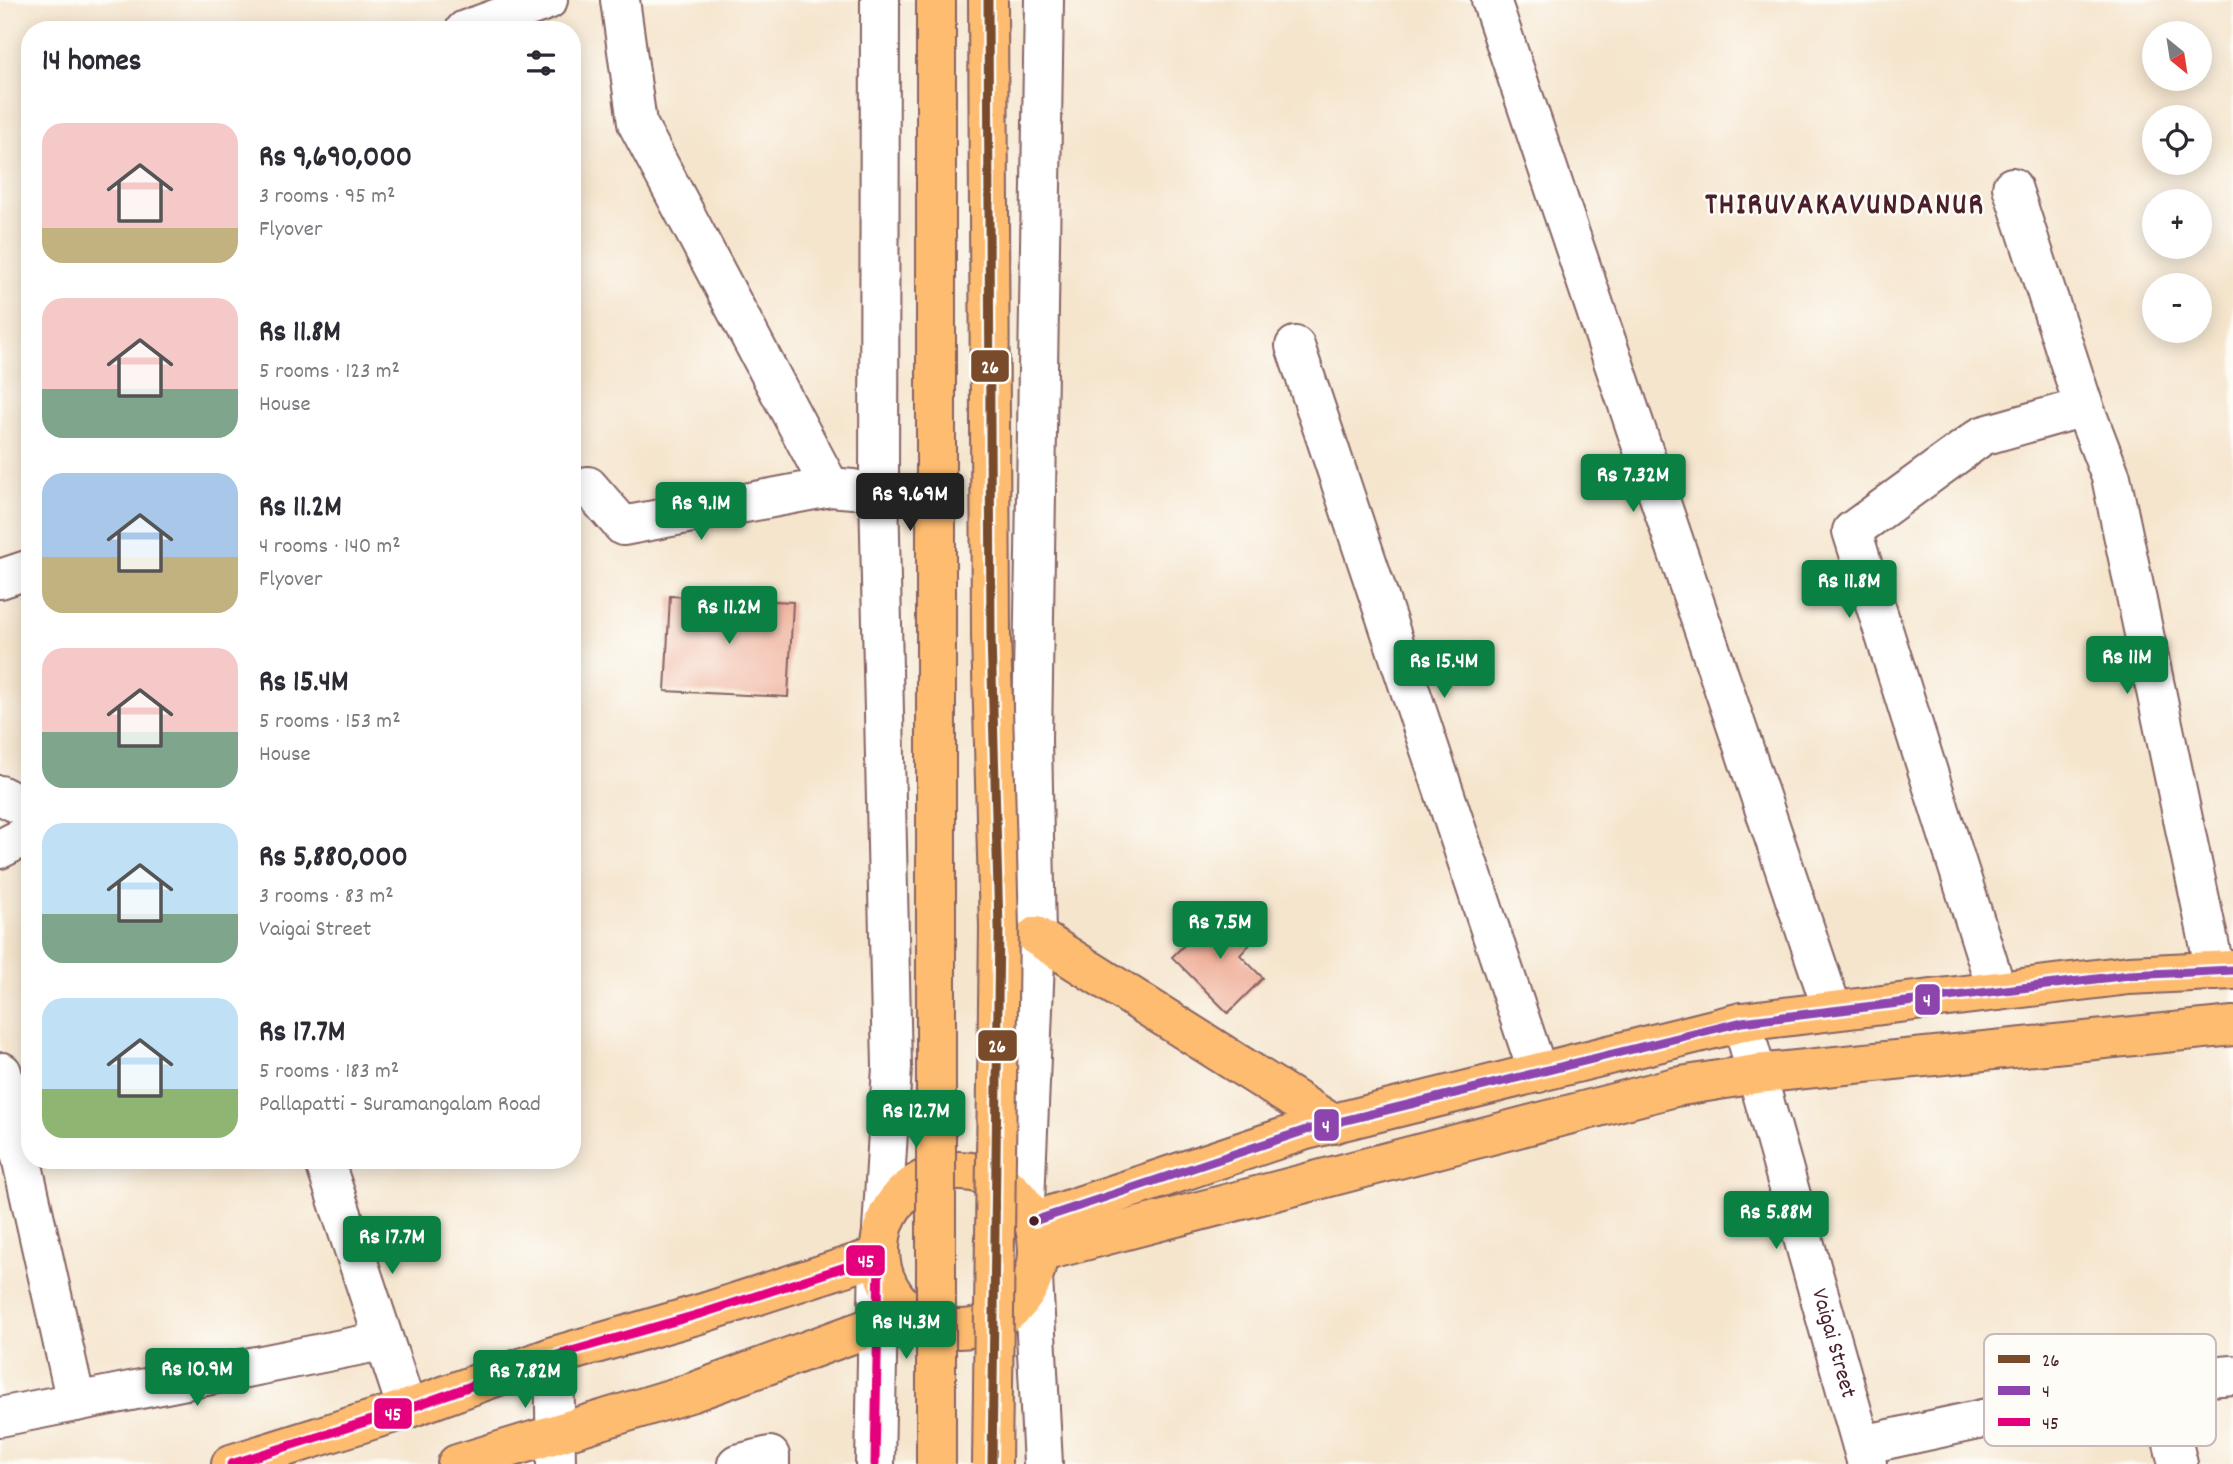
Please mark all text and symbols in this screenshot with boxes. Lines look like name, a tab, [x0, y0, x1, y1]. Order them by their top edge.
north arrow	[2142, 21, 2212, 91]
map controls	[2142, 21, 2212, 343]
text: 14 homes	[42, 42, 141, 85]
icon: filters	[522, 44, 560, 82]
button: locate	[2142, 105, 2212, 175]
text: Rs 9,690,000	[259, 138, 412, 181]
icon: home	[98, 151, 182, 235]
text: 3 rooms · 95 m²	[259, 181, 395, 214]
district label: THIRUVAKAVUNDANUR	[1705, 186, 1985, 229]
button: +	[2142, 189, 2212, 259]
text: Flyover	[259, 214, 323, 247]
button: −	[2142, 273, 2212, 343]
text: Rs 11.8M	[259, 313, 341, 356]
icon: home	[98, 326, 182, 410]
line badge: 26	[970, 349, 1010, 383]
text: 5 rooms · 123 m²	[259, 356, 400, 389]
text: 26	[981, 356, 999, 383]
text: House	[259, 389, 311, 422]
pin: Rs 7.32M	[1561, 454, 1705, 514]
text: Rs 7.32M	[1597, 460, 1669, 493]
pin: Rs 9.69M	[838, 474, 982, 533]
text: Rs 9.69M	[872, 479, 948, 512]
pin: Rs 9.1M	[636, 482, 766, 542]
text: Rs 11.2M	[259, 488, 342, 531]
text: Rs 9.1M	[671, 488, 731, 521]
icon: home	[98, 501, 182, 585]
text: 4 rooms · 140 m²	[259, 531, 401, 564]
pin: Rs 11.8M	[1777, 560, 1921, 620]
text: Flyover	[259, 564, 323, 597]
text: Rs 11.8M	[1818, 566, 1880, 599]
pin: Rs 11.2M	[657, 586, 801, 646]
text: Rs 11.2M	[697, 592, 761, 625]
pin: Rs 11M	[2070, 636, 2184, 696]
pin: Rs 15.4M	[1372, 640, 1516, 700]
text: Rs 11M	[2102, 642, 2152, 675]
text: Rs 15.4M	[1410, 646, 1478, 679]
text: Rs 15.4M	[259, 663, 349, 706]
icon: home	[98, 676, 182, 760]
text: 5 rooms · 153 m²	[259, 706, 401, 739]
text: House	[259, 739, 311, 772]
text: Rs 5,880,000	[259, 838, 408, 881]
icon: home	[98, 851, 182, 935]
text: 3 rooms · 83 m²	[259, 881, 394, 914]
pin: Rs 7.5M	[1155, 902, 1285, 961]
text: Rs 7.5M	[1189, 907, 1251, 940]
text: Vaigai Street	[259, 914, 371, 947]
line badge: 4	[1914, 983, 1941, 1016]
text: 4	[1923, 989, 1931, 1016]
text: Rs 17.7M	[259, 1013, 345, 1056]
icon: home	[98, 1026, 182, 1110]
line badge: 26	[977, 1029, 1018, 1062]
text: 26	[988, 1035, 1006, 1062]
text: 5 rooms · 183 m²	[259, 1056, 399, 1089]
text: Pallapatti - Suramangalam Road	[259, 1089, 541, 1122]
pin: Rs 12.7M	[844, 1090, 988, 1150]
text: Rs 12.7M	[882, 1096, 950, 1129]
line badge: 4	[1313, 1108, 1340, 1142]
text: 4	[1322, 1115, 1330, 1142]
pin: Rs 5.88M	[1704, 1192, 1848, 1251]
text: Rs 5.88M	[1740, 1197, 1812, 1230]
unlabelled marker	[1027, 1214, 1041, 1228]
pin: Rs 17.7M	[320, 1216, 464, 1276]
text: Rs 17.7M	[359, 1222, 425, 1255]
line badge: 45	[845, 1244, 886, 1277]
text: 45	[858, 1250, 875, 1277]
street label: Vaigai Street	[1802, 1285, 1864, 1402]
pin: Rs 14.3M	[834, 1302, 978, 1361]
text: Rs 14.3M	[872, 1307, 940, 1340]
legend	[1984, 1334, 2216, 1446]
pin: Rs 10.9M	[125, 1348, 269, 1408]
text: 26	[2042, 1349, 2060, 1376]
pin: Rs 7.82M	[453, 1350, 597, 1410]
text: Rs 10.9M	[161, 1354, 233, 1387]
text: Rs 7.82M	[489, 1356, 561, 1389]
text: 4	[2042, 1380, 2050, 1407]
line badge: 45	[373, 1397, 413, 1430]
text: 45	[385, 1403, 402, 1430]
text: 45	[2042, 1412, 2059, 1439]

